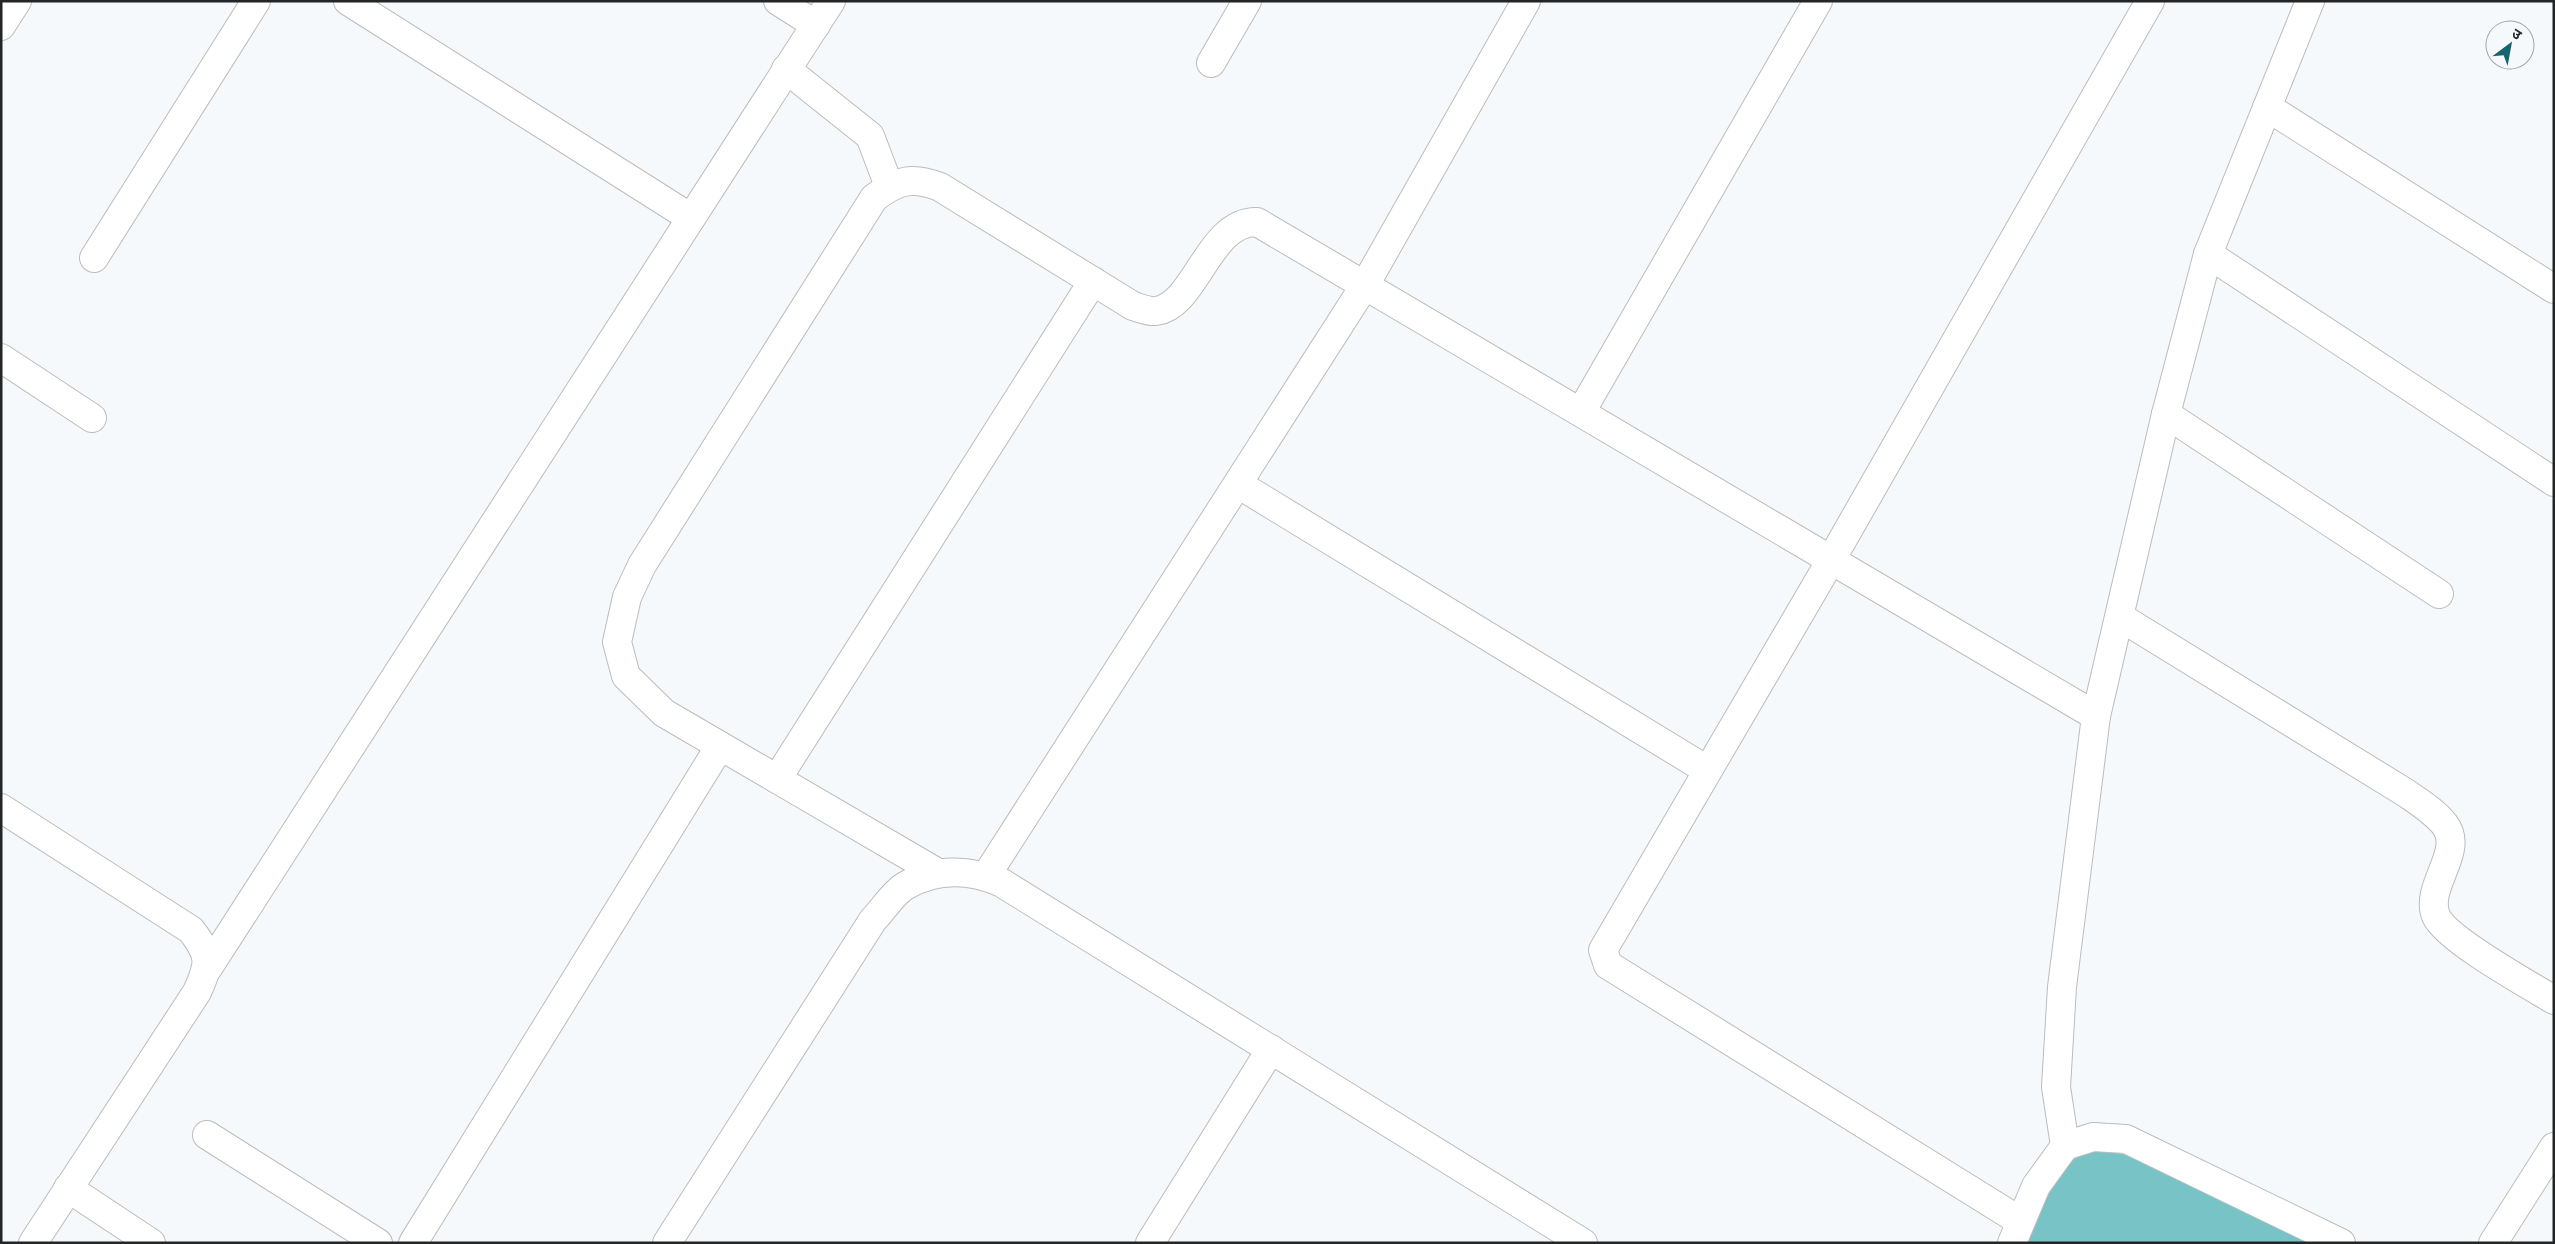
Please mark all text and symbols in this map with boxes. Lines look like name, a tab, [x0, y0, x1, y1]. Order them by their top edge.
north arrow	[2485, 20, 2535, 70]
text: उ	[2509, 23, 2526, 44]

